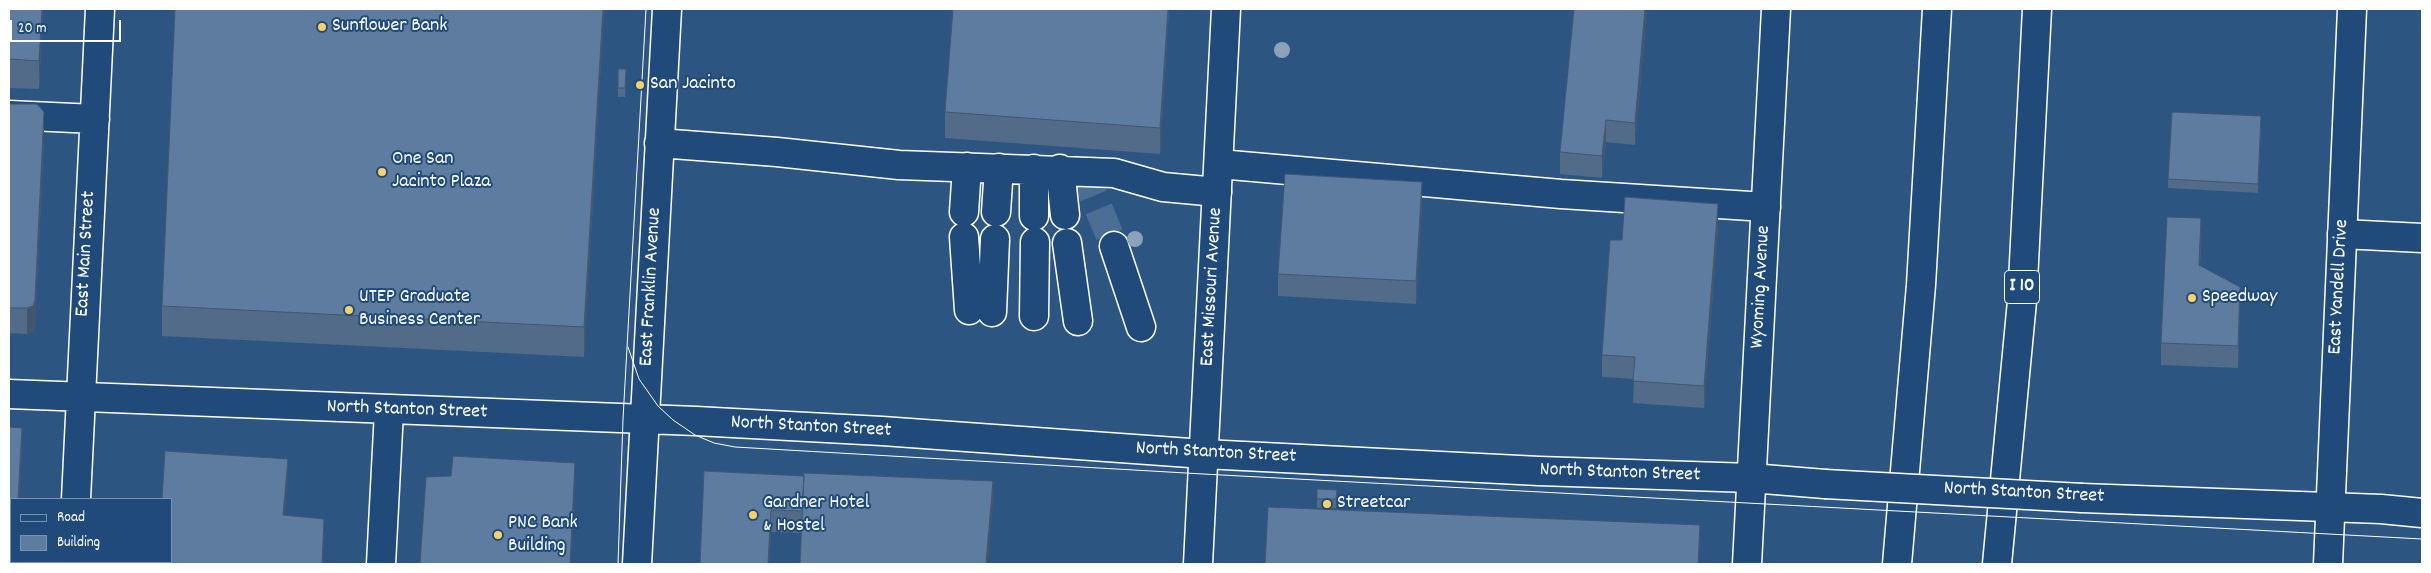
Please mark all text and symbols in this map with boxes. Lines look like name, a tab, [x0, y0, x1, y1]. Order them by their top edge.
scale bar	[12, 10, 124, 42]
place label: Sunflower Bank	[332, 15, 448, 39]
text: 20 m	[18, 18, 46, 40]
marker: Sunflower Bank	[316, 21, 328, 33]
place label: San Jacinto	[650, 73, 736, 97]
marker: San Jacinto	[634, 79, 646, 91]
place label: One San Jacinto Plaza	[392, 148, 491, 195]
marker: One San Jacinto Plaza	[376, 166, 388, 178]
street label: East Main Street	[72, 190, 102, 318]
street label: East Franklin Avenue	[636, 207, 668, 367]
street label: East Missouri Avenue	[1197, 207, 1229, 367]
street label: East Yandell Drive	[2324, 219, 2356, 355]
street label: Wyoming Avenue	[1747, 225, 1777, 349]
road number: I 10	[2004, 270, 2040, 304]
place label: UTEP Graduate Business Center	[359, 286, 480, 333]
place label: Speedway	[2202, 286, 2277, 310]
marker: Speedway	[2186, 292, 2198, 304]
marker: UTEP Graduate Business Center	[343, 304, 355, 316]
street label: North Stanton Street	[326, 396, 488, 426]
street label: North Stanton Street	[730, 412, 892, 444]
street label: North Stanton Street	[1135, 438, 1297, 470]
street label: North Stanton Street	[1539, 459, 1701, 489]
street label: North Stanton Street	[1943, 478, 2105, 510]
place label: Gardner Hotel & Hostel	[763, 492, 869, 539]
place label: Streetcar	[1337, 492, 1410, 516]
legend	[10, 498, 172, 563]
marker: Streetcar	[1321, 498, 1333, 510]
text: Road	[57, 507, 85, 529]
marker: Gardner Hotel & Hostel	[747, 509, 759, 521]
place label: PNC Bank Building	[508, 512, 578, 559]
marker: PNC Bank Building	[492, 529, 504, 541]
text: Building	[57, 532, 100, 554]

